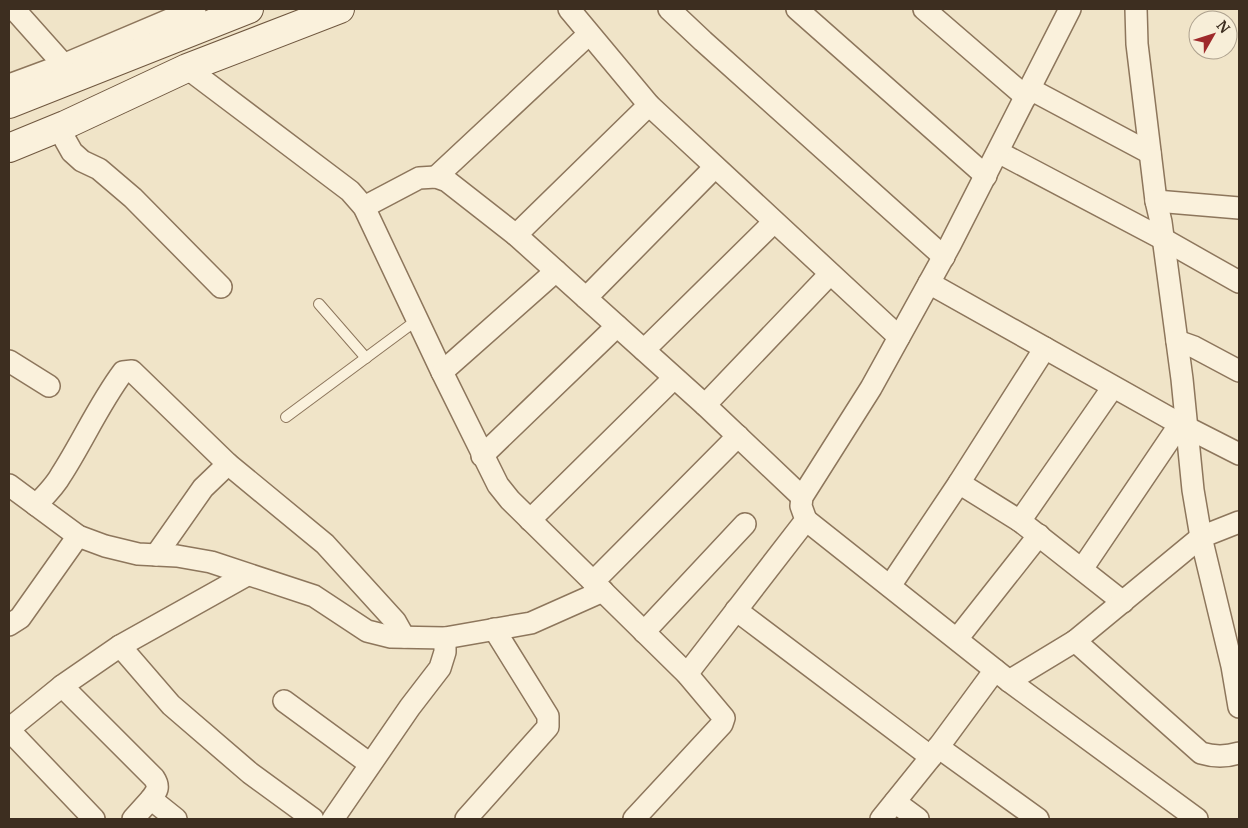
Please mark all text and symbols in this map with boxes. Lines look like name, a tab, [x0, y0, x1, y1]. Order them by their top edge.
north arrow	[1188, 10, 1238, 60]
text: N	[1213, 17, 1234, 37]

